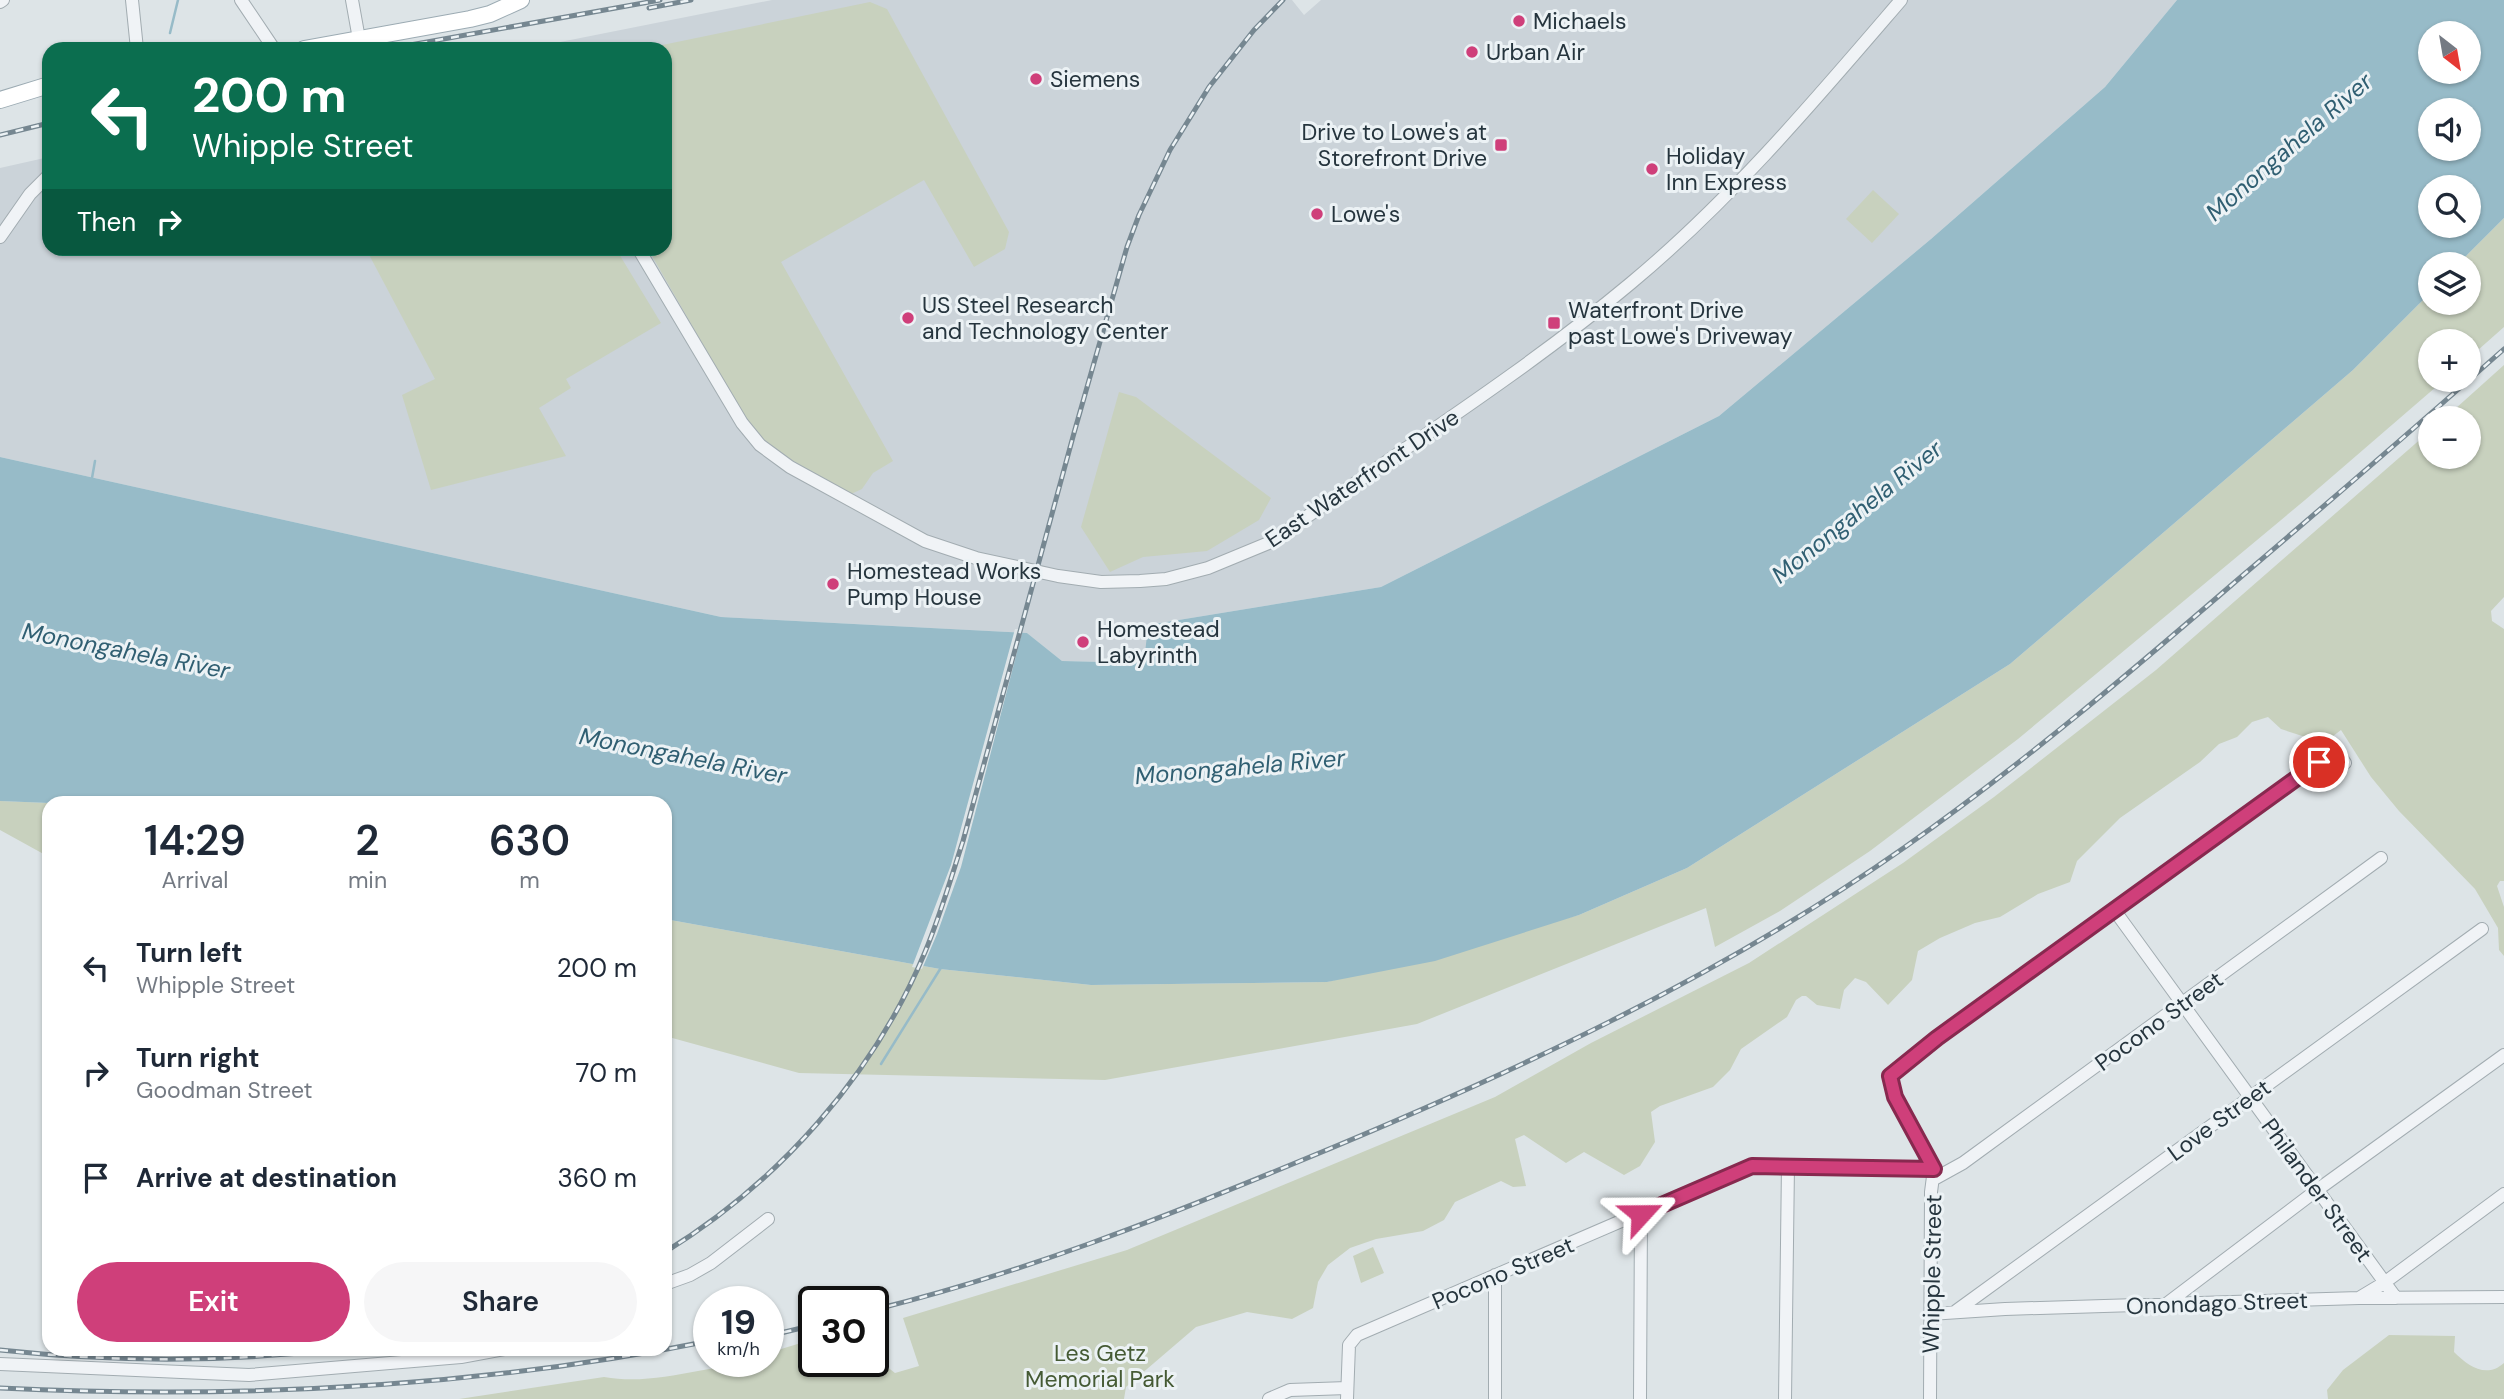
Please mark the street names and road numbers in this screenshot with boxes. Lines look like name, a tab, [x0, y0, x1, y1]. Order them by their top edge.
street label: East Waterfront Drive	[1259, 402, 1465, 554]
street label: Pocono Street	[2089, 964, 2229, 1078]
street label: Love Street	[2161, 1072, 2277, 1168]
street label: Philander Street	[2255, 1112, 2379, 1268]
street label: Whipple Street	[1916, 1194, 1948, 1354]
street label: Pocono Street	[1428, 1230, 1578, 1316]
street label: Onondago Street	[2125, 1285, 2309, 1321]

